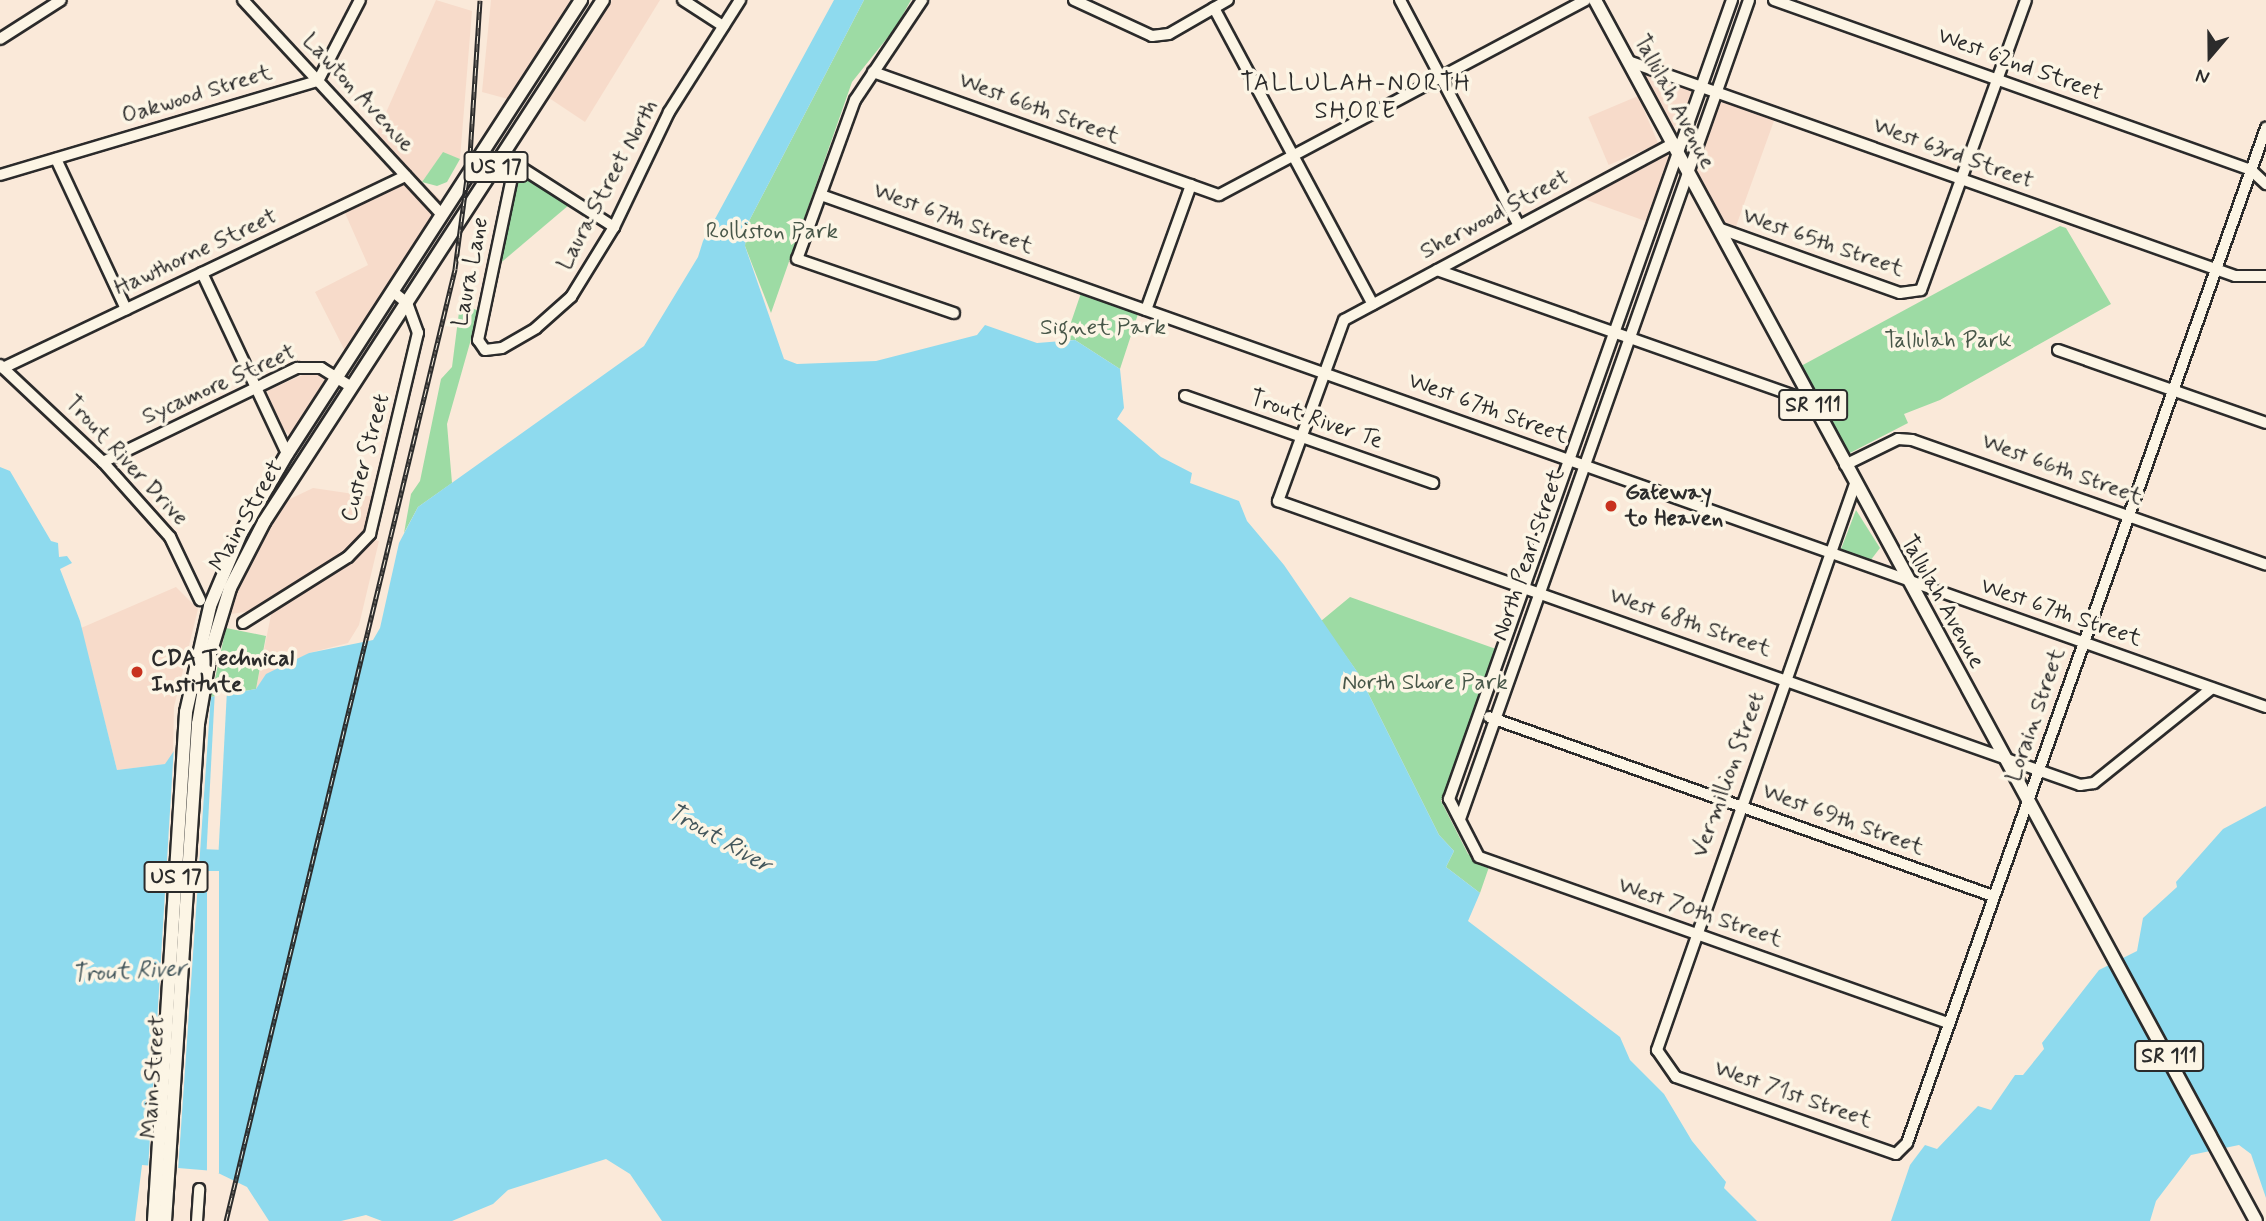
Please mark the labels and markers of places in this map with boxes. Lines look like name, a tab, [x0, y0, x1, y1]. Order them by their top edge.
place label: Gateway to Heaven	[1625, 479, 1731, 533]
marker: Gateway to Heaven	[1603, 498, 1619, 514]
place label: CDA Technical Institute	[151, 645, 289, 699]
marker: CDA Technical Institute	[129, 664, 145, 680]

